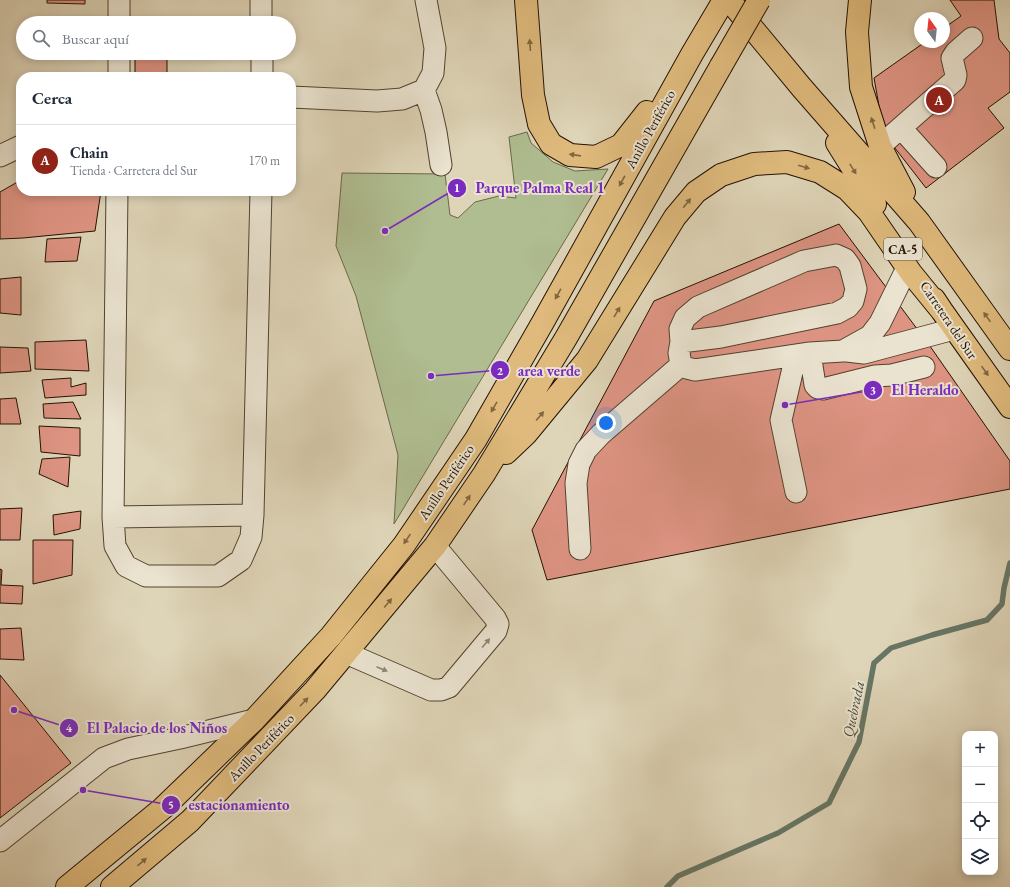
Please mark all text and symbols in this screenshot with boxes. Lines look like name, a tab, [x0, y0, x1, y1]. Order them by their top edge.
north arrow	[914, 12, 950, 48]
search box	[16, 16, 296, 60]
icon: search	[30, 27, 52, 49]
text: Buscar aquí	[62, 29, 129, 48]
one-way arrow	[526, 39, 533, 51]
pin: A	[926, 85, 952, 115]
street label: Anillo Periférico	[620, 86, 679, 173]
text: Cerca	[32, 87, 72, 109]
one-way arrow	[870, 117, 876, 129]
text: Chain	[70, 143, 109, 162]
text: A	[40, 152, 50, 169]
text: 170 m	[249, 152, 280, 169]
one-way arrow	[568, 152, 581, 158]
text: Tienda · Carretera del Sur	[70, 162, 197, 179]
one-way arrow	[849, 163, 856, 174]
one-way arrow	[799, 164, 811, 170]
callout: Parque Palma Real 1	[447, 175, 612, 202]
one-way arrow	[618, 175, 625, 186]
text: Parque Palma Real 1	[475, 178, 605, 197]
text: 1	[454, 180, 460, 196]
one-way arrow	[683, 197, 692, 208]
road number: CA-5	[884, 238, 922, 260]
street label: Carretera del Sur	[916, 277, 982, 363]
one-way arrow	[555, 288, 562, 300]
one-way arrow	[613, 306, 620, 318]
one-way arrow	[983, 312, 991, 322]
callout: area verde	[490, 357, 589, 384]
text: area verde	[518, 361, 580, 380]
text: 2	[497, 363, 504, 379]
one-way arrow	[981, 366, 989, 377]
callout: El Heraldo	[863, 376, 966, 403]
text: El Heraldo	[891, 380, 959, 399]
text: 3	[870, 382, 876, 398]
one-way arrow	[491, 401, 497, 413]
one-way arrow	[536, 411, 545, 422]
your location	[596, 413, 616, 433]
street label: Anillo Periférico	[413, 441, 478, 524]
one-way arrow	[463, 494, 471, 505]
one-way arrow	[403, 534, 411, 544]
one-way arrow	[383, 597, 392, 608]
one-way arrow	[482, 638, 491, 649]
one-way arrow	[376, 666, 388, 672]
water label: Quebrada	[838, 679, 868, 739]
one-way arrow	[299, 697, 308, 707]
street label: Anillo Periférico	[223, 709, 298, 785]
callout: El Palacio de los Niños	[59, 714, 235, 741]
text: El Palacio de los Niños	[87, 718, 227, 737]
text: 4	[66, 720, 73, 736]
map controls	[962, 731, 998, 875]
button: +	[962, 731, 998, 767]
button: −	[962, 767, 998, 803]
callout: estacionamiento	[161, 791, 298, 818]
text: estacionamiento	[188, 795, 290, 814]
text: 5	[168, 797, 174, 813]
button: locate	[962, 803, 998, 839]
button: layers	[962, 839, 998, 875]
one-way arrow	[136, 857, 147, 866]

